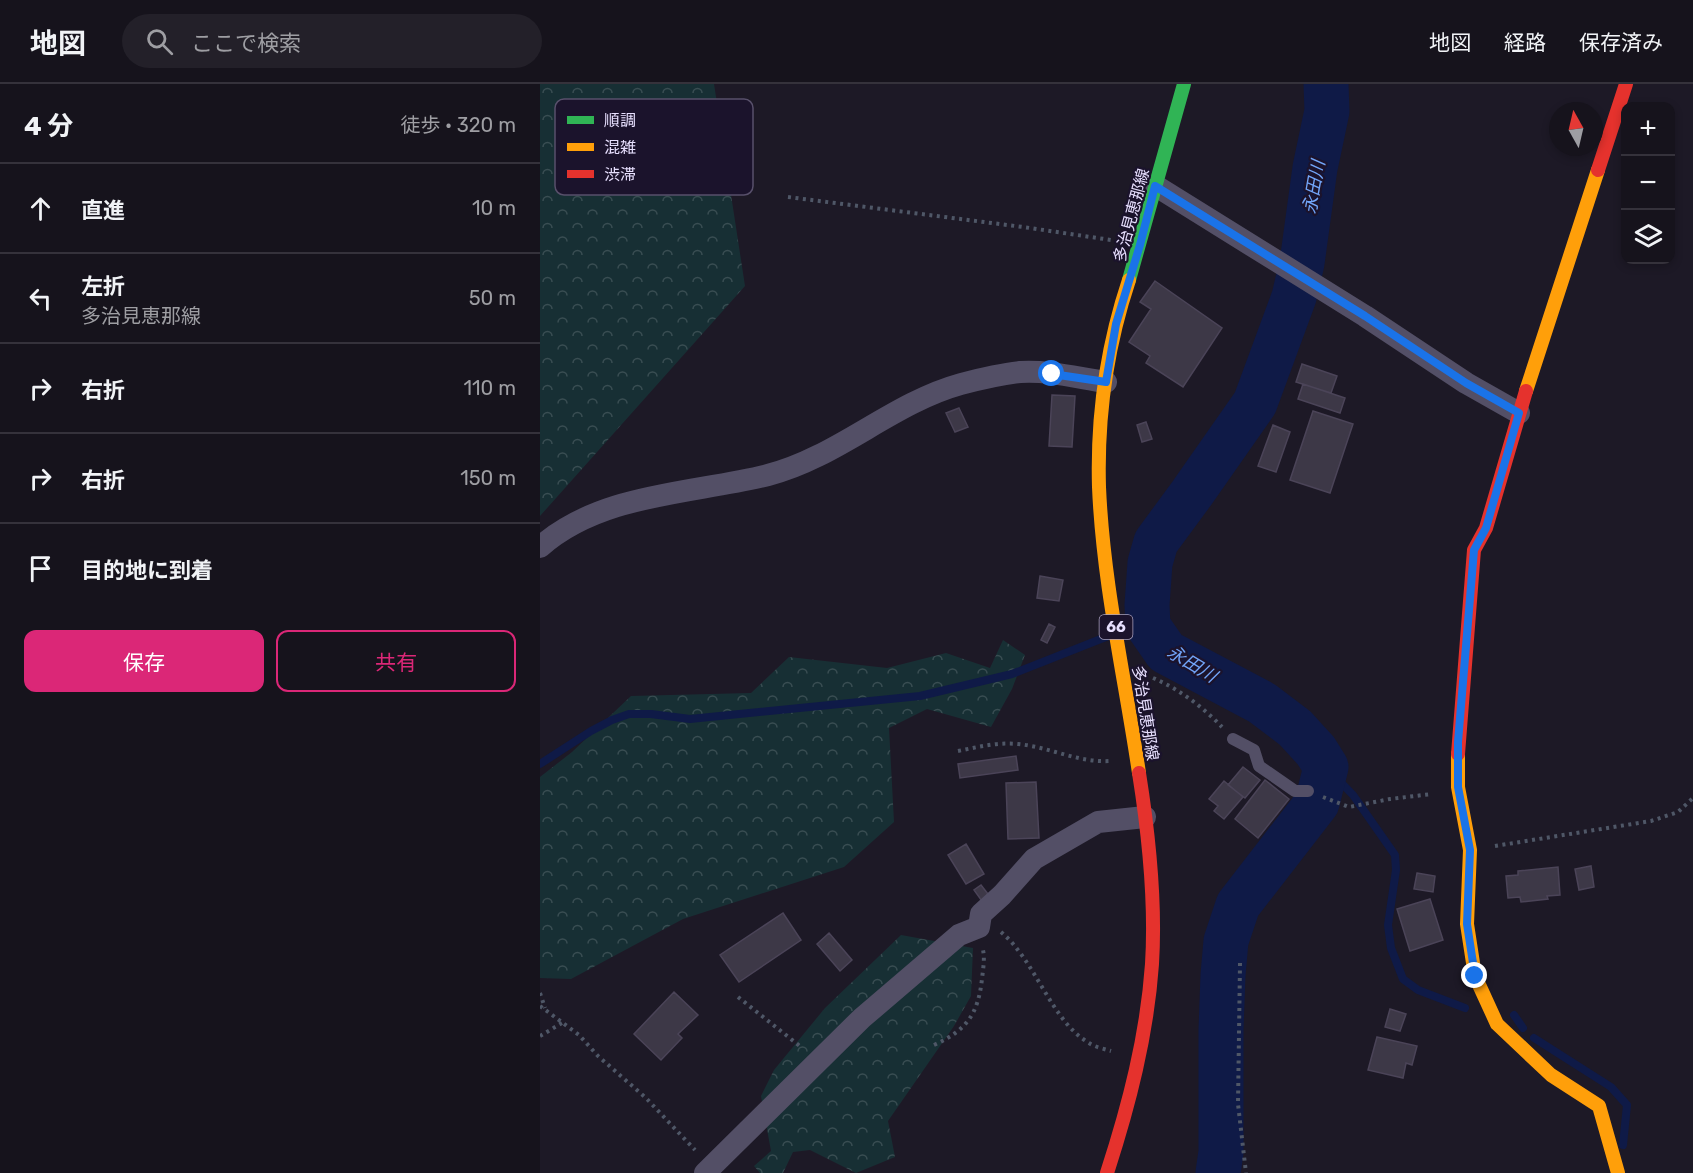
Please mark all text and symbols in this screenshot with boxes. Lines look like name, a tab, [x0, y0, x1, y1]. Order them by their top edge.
search box	[122, 14, 542, 68]
icon: search	[143, 25, 176, 58]
text: 地図	[30, 27, 86, 60]
text: ここで検索	[191, 30, 301, 57]
text: 地図	[1429, 30, 1471, 55]
text: 経路	[1504, 30, 1546, 55]
text: 保存済み	[1579, 30, 1663, 55]
legend	[555, 99, 753, 195]
north arrow	[1549, 102, 1603, 156]
map controls	[1621, 102, 1675, 264]
button: +	[1621, 102, 1675, 156]
text: 4 分	[24, 111, 73, 142]
text: 順調	[604, 111, 636, 130]
text: 徒歩 · 320 m	[400, 113, 516, 137]
text: 混雑	[604, 138, 636, 157]
button: −	[1621, 156, 1675, 210]
water label: 永田川	[1298, 157, 1330, 215]
text: 渋滞	[604, 165, 636, 184]
street label: 多治見恵那線	[1110, 166, 1153, 264]
icon: ahead	[24, 192, 57, 225]
text: 10 m	[472, 196, 516, 220]
text: 直進	[81, 197, 125, 224]
button: layers	[1621, 210, 1675, 264]
text: 左折	[81, 273, 125, 300]
icon: left	[24, 282, 57, 315]
text: 50 m	[469, 286, 516, 310]
text: 多治見恵那線	[81, 304, 201, 328]
route start	[1038, 360, 1064, 386]
icon: right	[24, 372, 57, 405]
text: 110 m	[464, 376, 516, 400]
text: 右折	[81, 377, 125, 404]
icon: right	[24, 462, 57, 495]
text: 150 m	[460, 466, 516, 490]
text: 右折	[81, 467, 125, 494]
icon: arrive	[24, 552, 57, 585]
text: 目的地に到着	[81, 557, 213, 584]
road number: 66	[1100, 615, 1132, 639]
button: 保存	[24, 630, 264, 692]
button: 共有	[276, 630, 516, 692]
water label: 永田川	[1163, 641, 1223, 688]
street label: 多治見恵那線	[1129, 664, 1162, 762]
route end	[1461, 962, 1487, 988]

